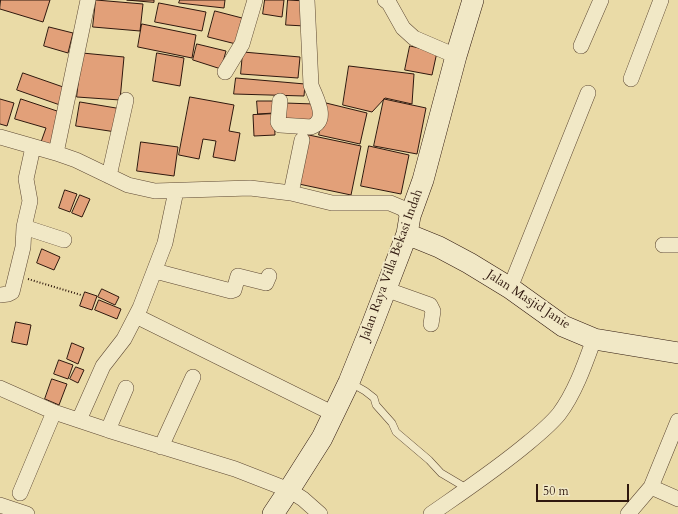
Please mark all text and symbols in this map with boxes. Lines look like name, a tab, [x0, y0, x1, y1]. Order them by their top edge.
street label: Jalan Raya Villa Bekasi Indah	[357, 187, 427, 343]
street label: Jalan Masjid Janie	[483, 267, 573, 333]
scale bar	[538, 476, 631, 502]
text: 50 m	[543, 483, 569, 499]

